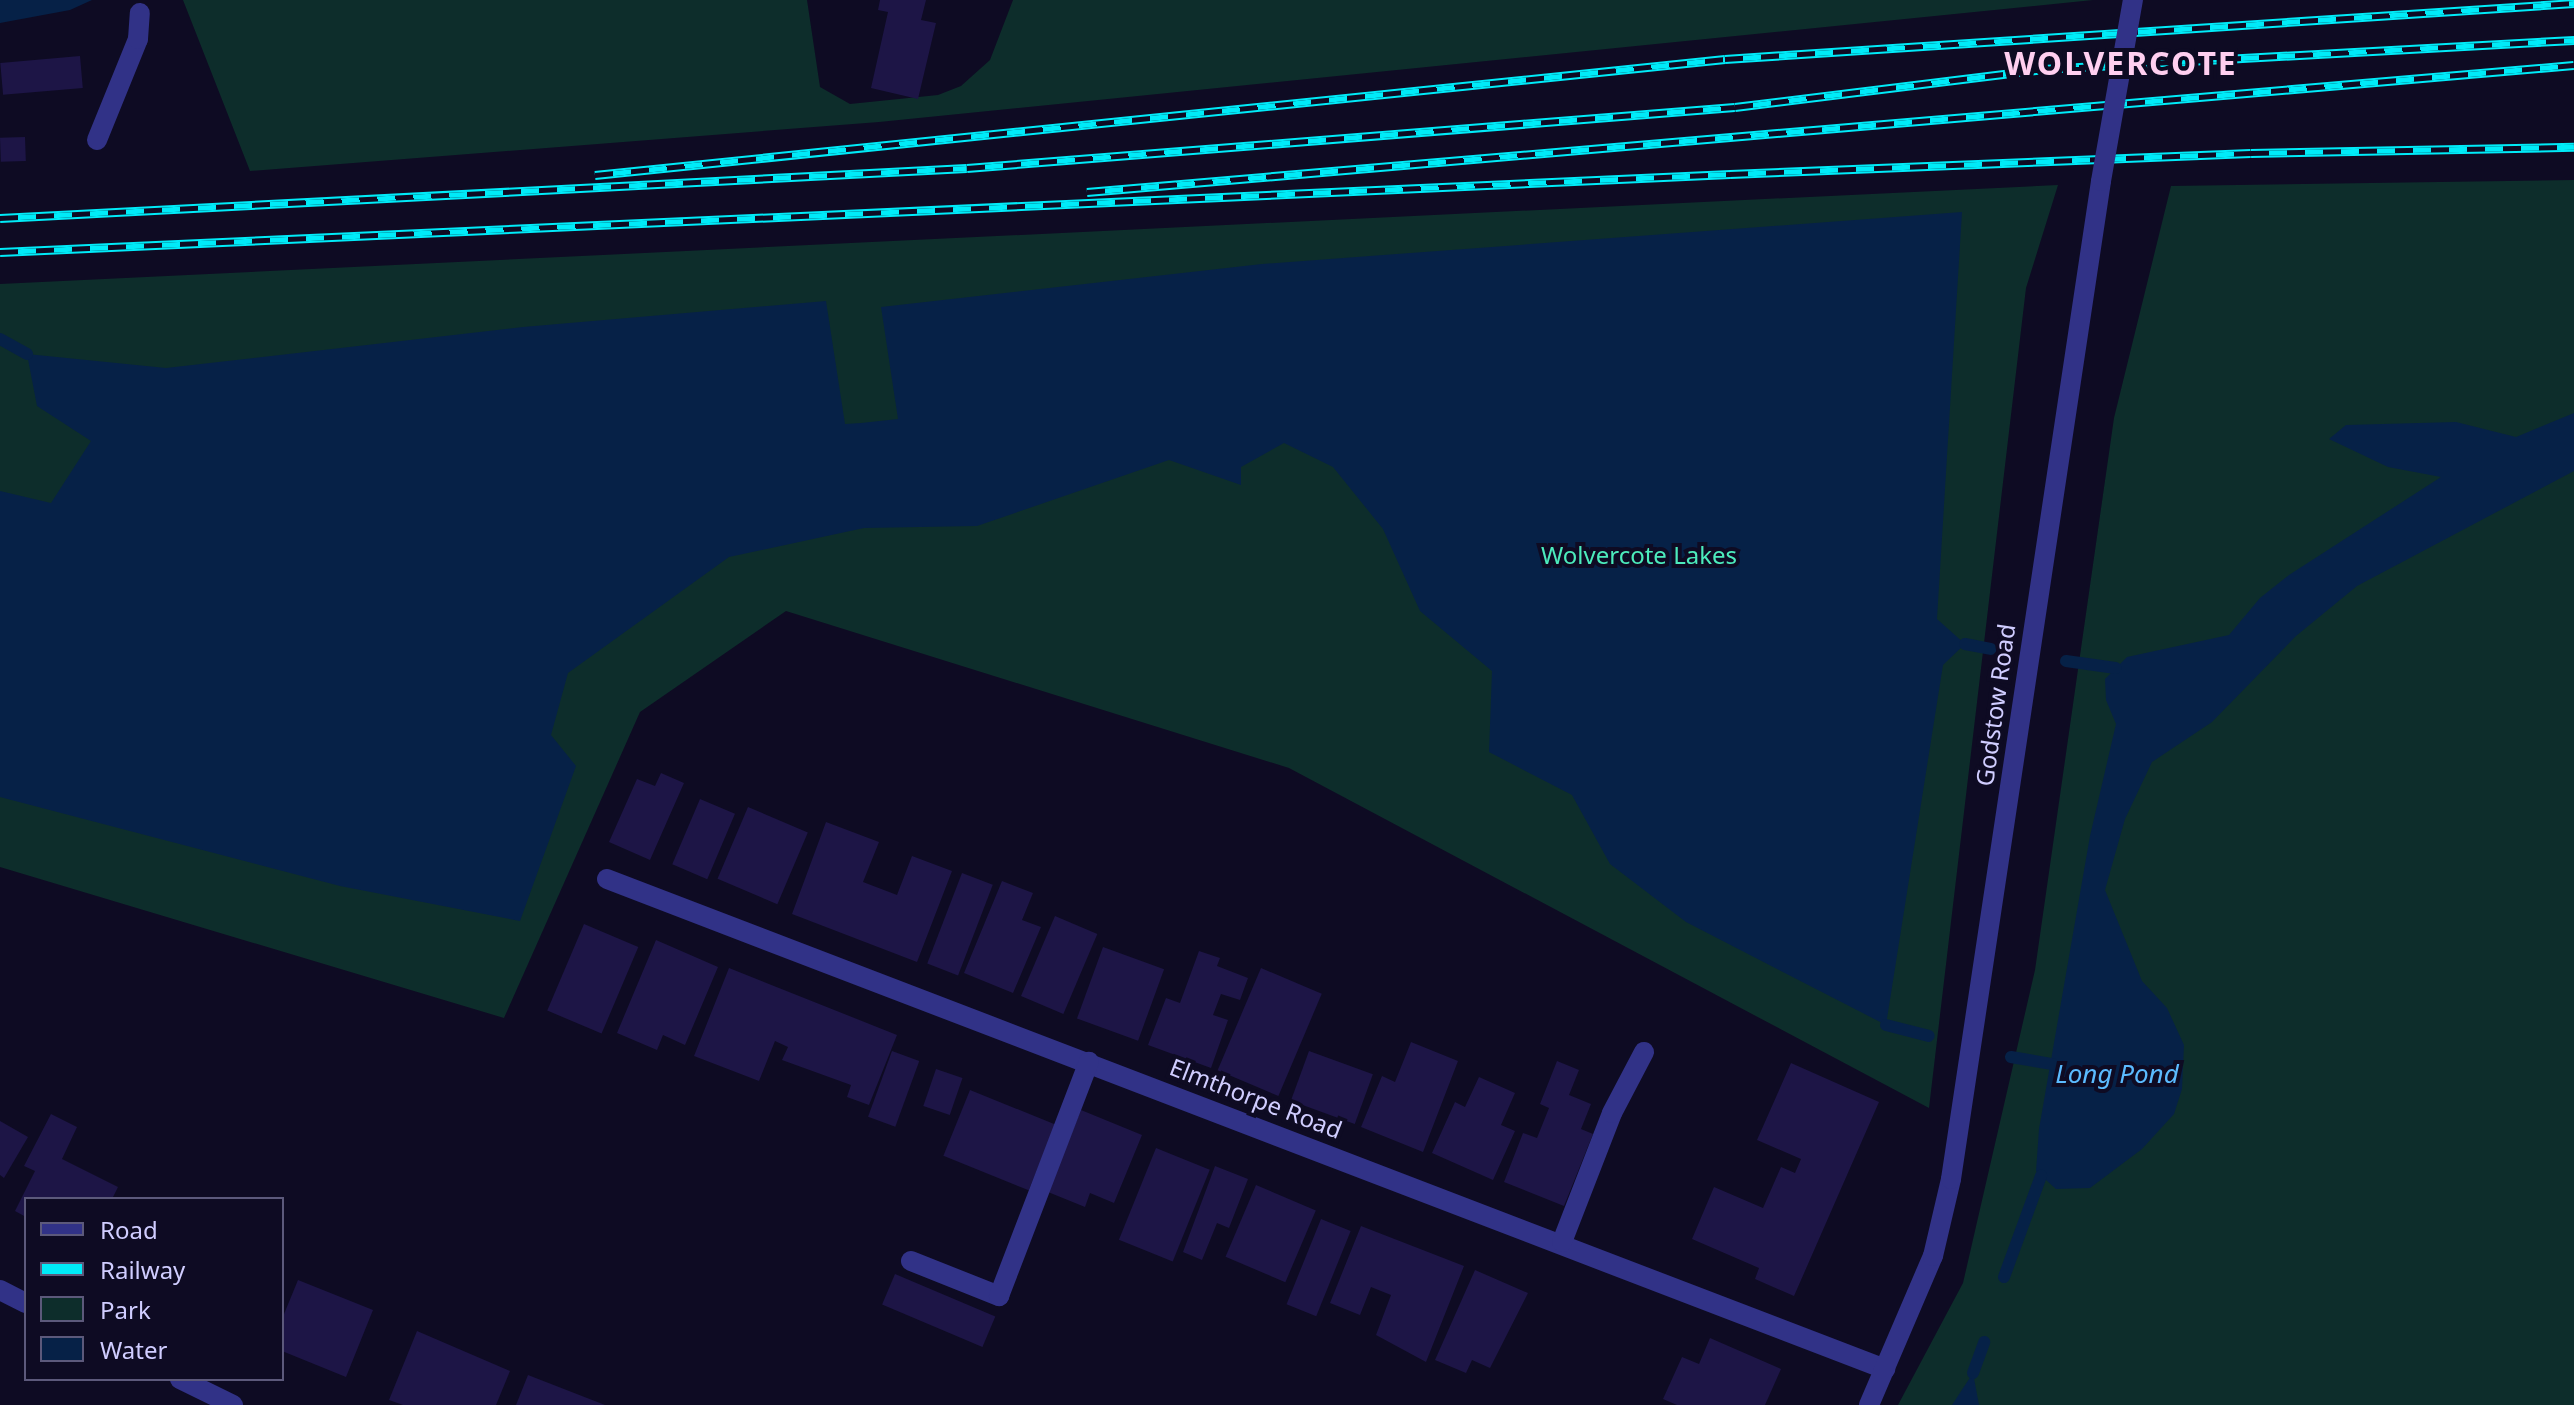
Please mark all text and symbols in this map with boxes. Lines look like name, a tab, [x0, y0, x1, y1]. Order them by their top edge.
district label: WOLVERCOTE	[2004, 44, 2238, 82]
park label: Wolvercote Lakes	[1541, 541, 1737, 569]
street label: Godstow Road	[1969, 622, 2021, 788]
street label: Elmthorpe Road	[1166, 1052, 1346, 1144]
water label: Long Pond	[2055, 1058, 2179, 1090]
legend	[24, 1197, 284, 1381]
text: Road	[100, 1213, 158, 1246]
text: Railway	[100, 1253, 185, 1286]
text: Park	[100, 1293, 151, 1326]
text: Water	[100, 1333, 167, 1366]

